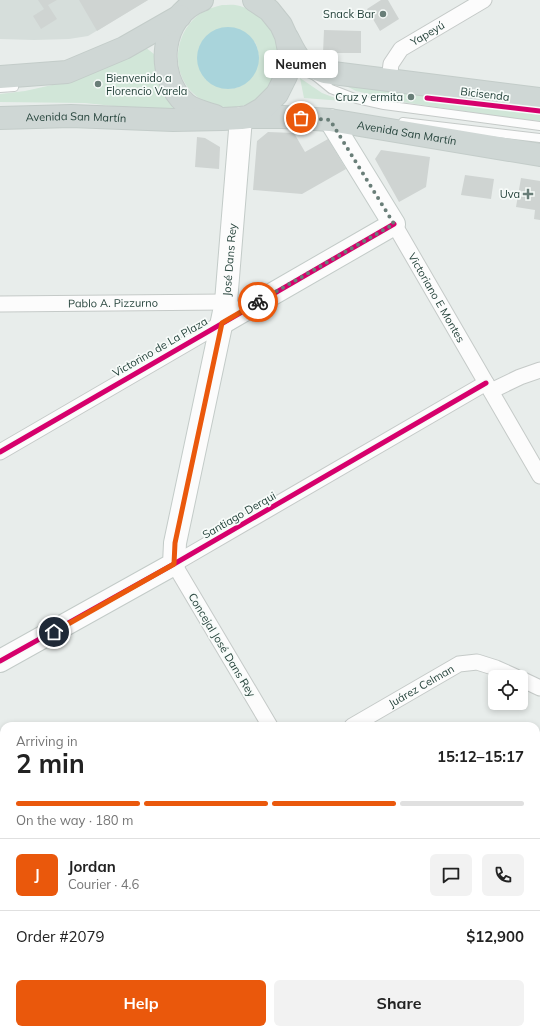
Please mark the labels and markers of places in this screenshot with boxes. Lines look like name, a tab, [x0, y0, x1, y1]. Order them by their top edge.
place label: Snack Bar	[323, 7, 375, 21]
marker: Snack Bar	[378, 9, 388, 19]
callout: Neumen	[264, 50, 338, 78]
place label: Bienvenido a Florencio Varela	[106, 71, 187, 98]
marker: Bienvenido a Florencio Varela	[93, 79, 103, 89]
place label: Cruz y ermita	[335, 90, 403, 104]
marker: Cruz y ermita	[406, 92, 416, 102]
pin	[284, 101, 318, 135]
place label: Uva	[500, 187, 520, 201]
marker: Uva	[523, 189, 533, 199]
pin	[37, 615, 71, 649]

